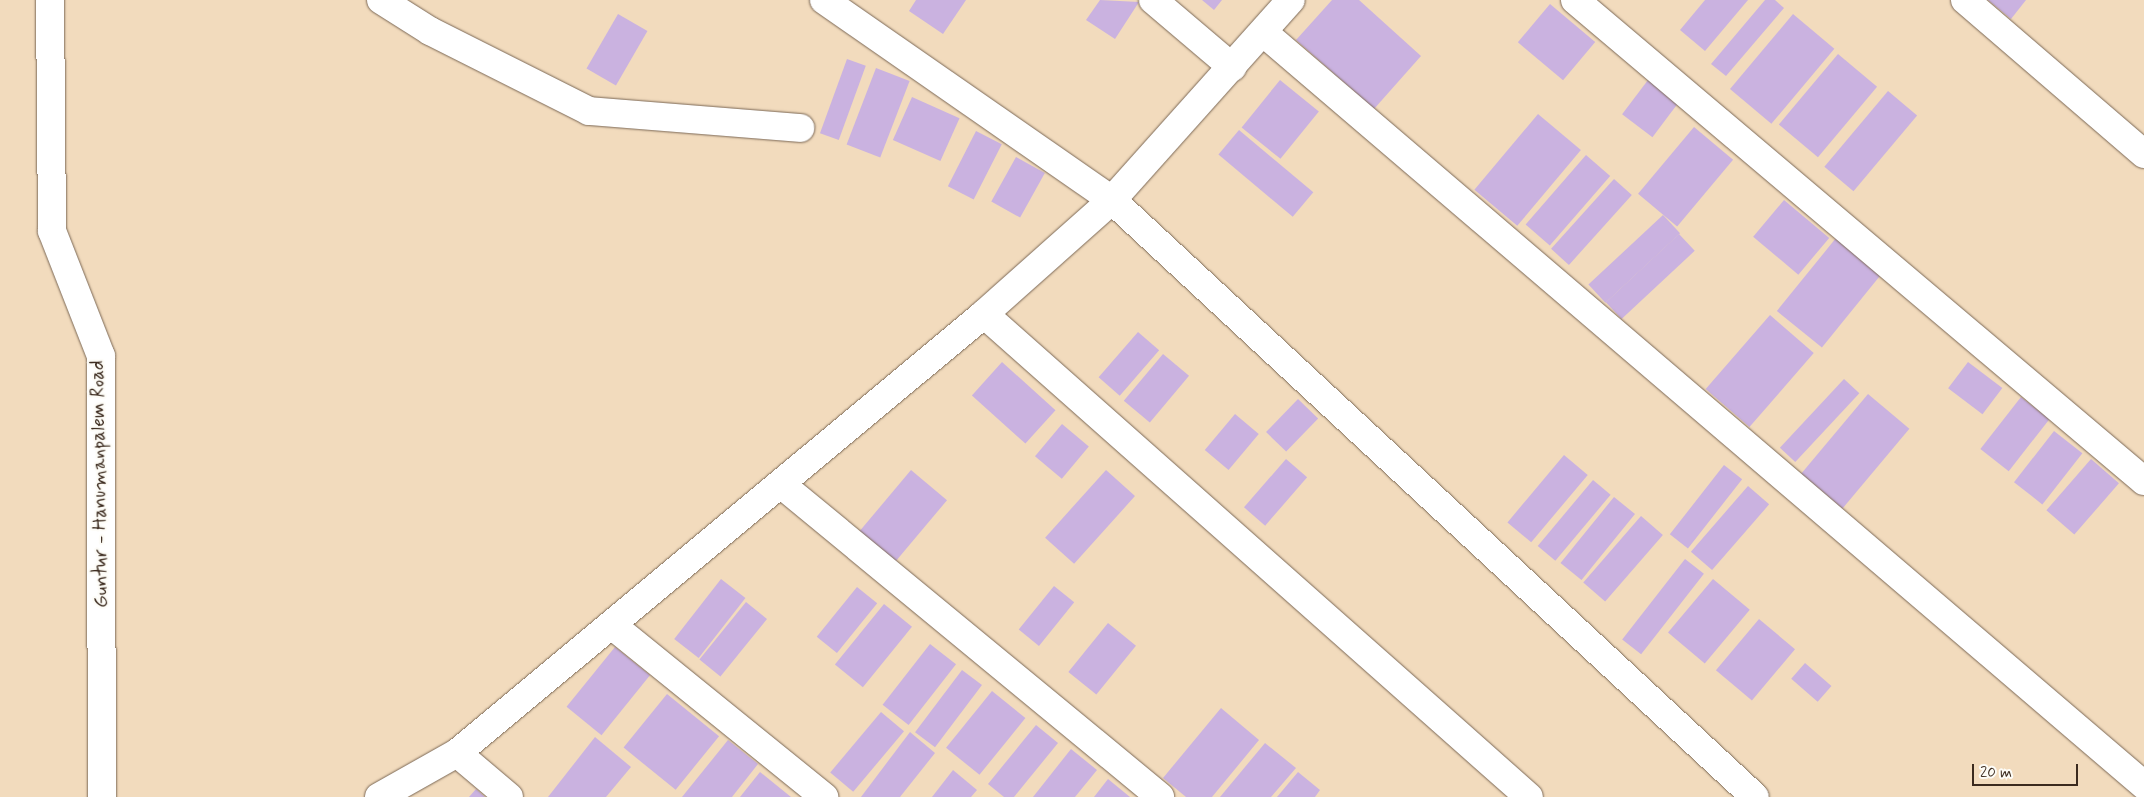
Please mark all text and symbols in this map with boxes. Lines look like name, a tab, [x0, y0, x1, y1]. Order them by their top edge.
street label: Guntur - Hanumanpalem Road	[86, 360, 114, 608]
scale bar	[1974, 754, 2080, 786]
text: 20 m	[1980, 763, 2012, 783]

